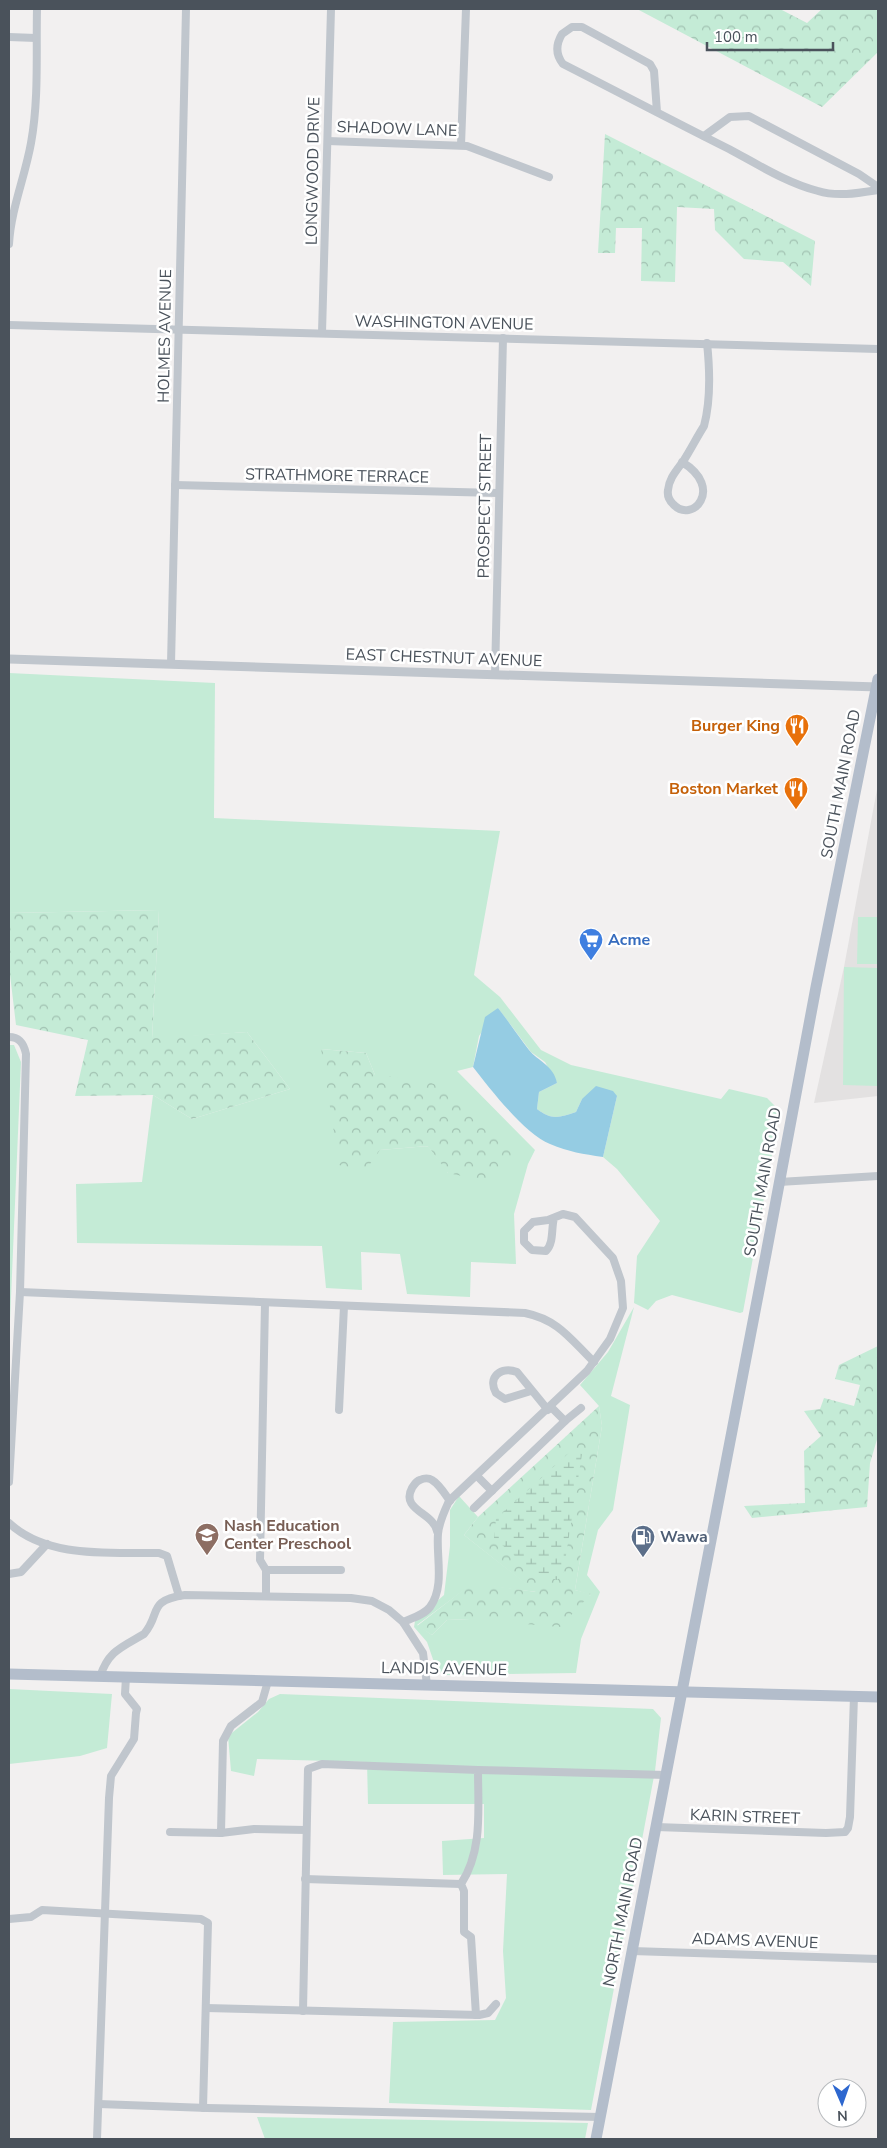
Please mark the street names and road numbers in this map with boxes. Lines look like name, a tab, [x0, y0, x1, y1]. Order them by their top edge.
street label: LONGWOOD DRIVE	[301, 97, 325, 245]
street label: SHADOW LANE	[336, 116, 458, 142]
street label: HOLMES AVENUE	[153, 269, 177, 403]
street label: WASHINGTON AVENUE	[354, 310, 534, 336]
street label: PROSPECT STREET	[473, 433, 497, 579]
street label: STRATHMORE TERRACE	[245, 463, 429, 489]
street label: EAST CHESTNUT AVENUE	[345, 644, 543, 672]
street label: SOUTH MAIN ROAD	[816, 708, 866, 860]
street label: SOUTH MAIN ROAD	[739, 1106, 787, 1258]
street label: LANDIS AVENUE	[381, 1657, 507, 1681]
street label: KARIN STREET	[690, 1804, 801, 1830]
street label: NORTH MAIN ROAD	[598, 1835, 648, 1989]
street label: ADAMS AVENUE	[691, 1928, 819, 1954]

